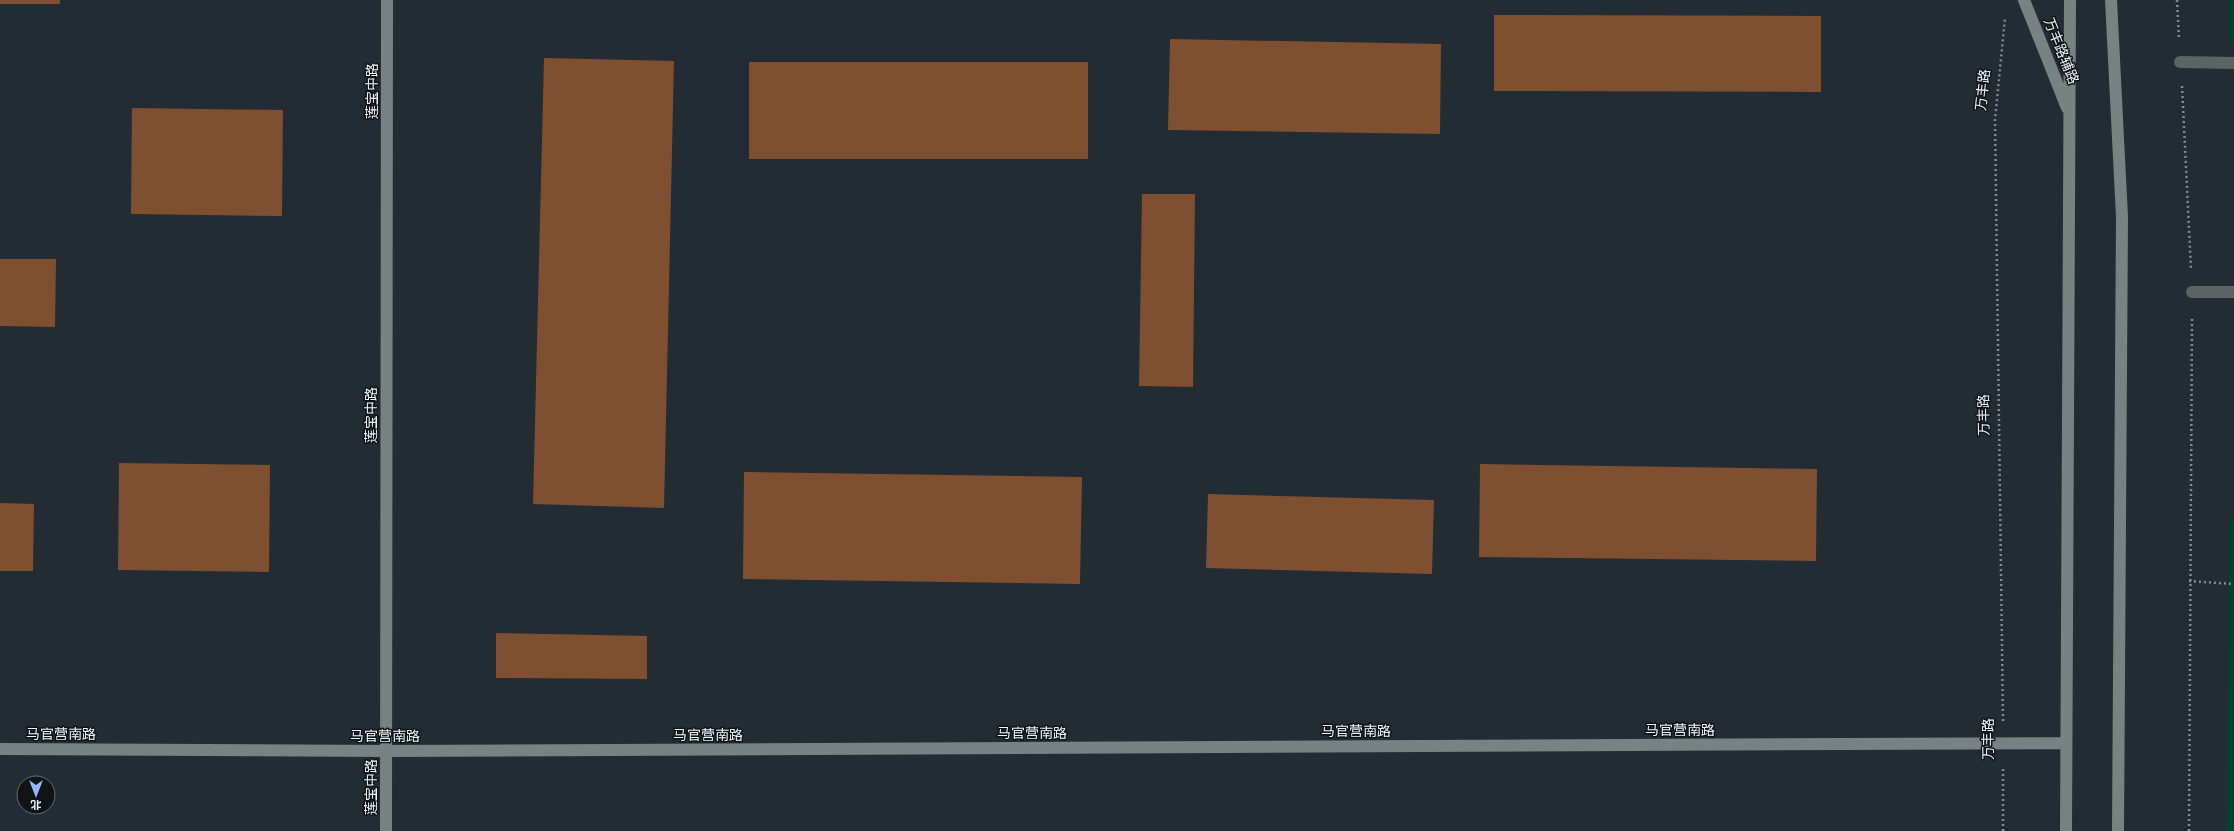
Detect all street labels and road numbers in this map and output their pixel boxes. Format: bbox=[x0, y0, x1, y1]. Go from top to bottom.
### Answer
street label: 万丰路辅路 bbox=[2040, 15, 2082, 87]
street label: 莲宝中路 bbox=[364, 63, 381, 119]
street label: 万丰路 bbox=[1972, 68, 1994, 112]
street label: 莲宝中路 bbox=[363, 387, 380, 443]
street label: 万丰路 bbox=[1975, 394, 1993, 436]
street label: 万丰路 bbox=[1980, 718, 1997, 760]
street label: 马官营南路 bbox=[1645, 722, 1715, 739]
street label: 马官营南路 bbox=[1321, 723, 1391, 740]
street label: 马官营南路 bbox=[997, 725, 1067, 742]
street label: 马官营南路 bbox=[26, 726, 96, 743]
street label: 马官营南路 bbox=[673, 727, 743, 744]
street label: 马官营南路 bbox=[350, 728, 420, 745]
street label: 莲宝中路 bbox=[363, 759, 380, 815]

